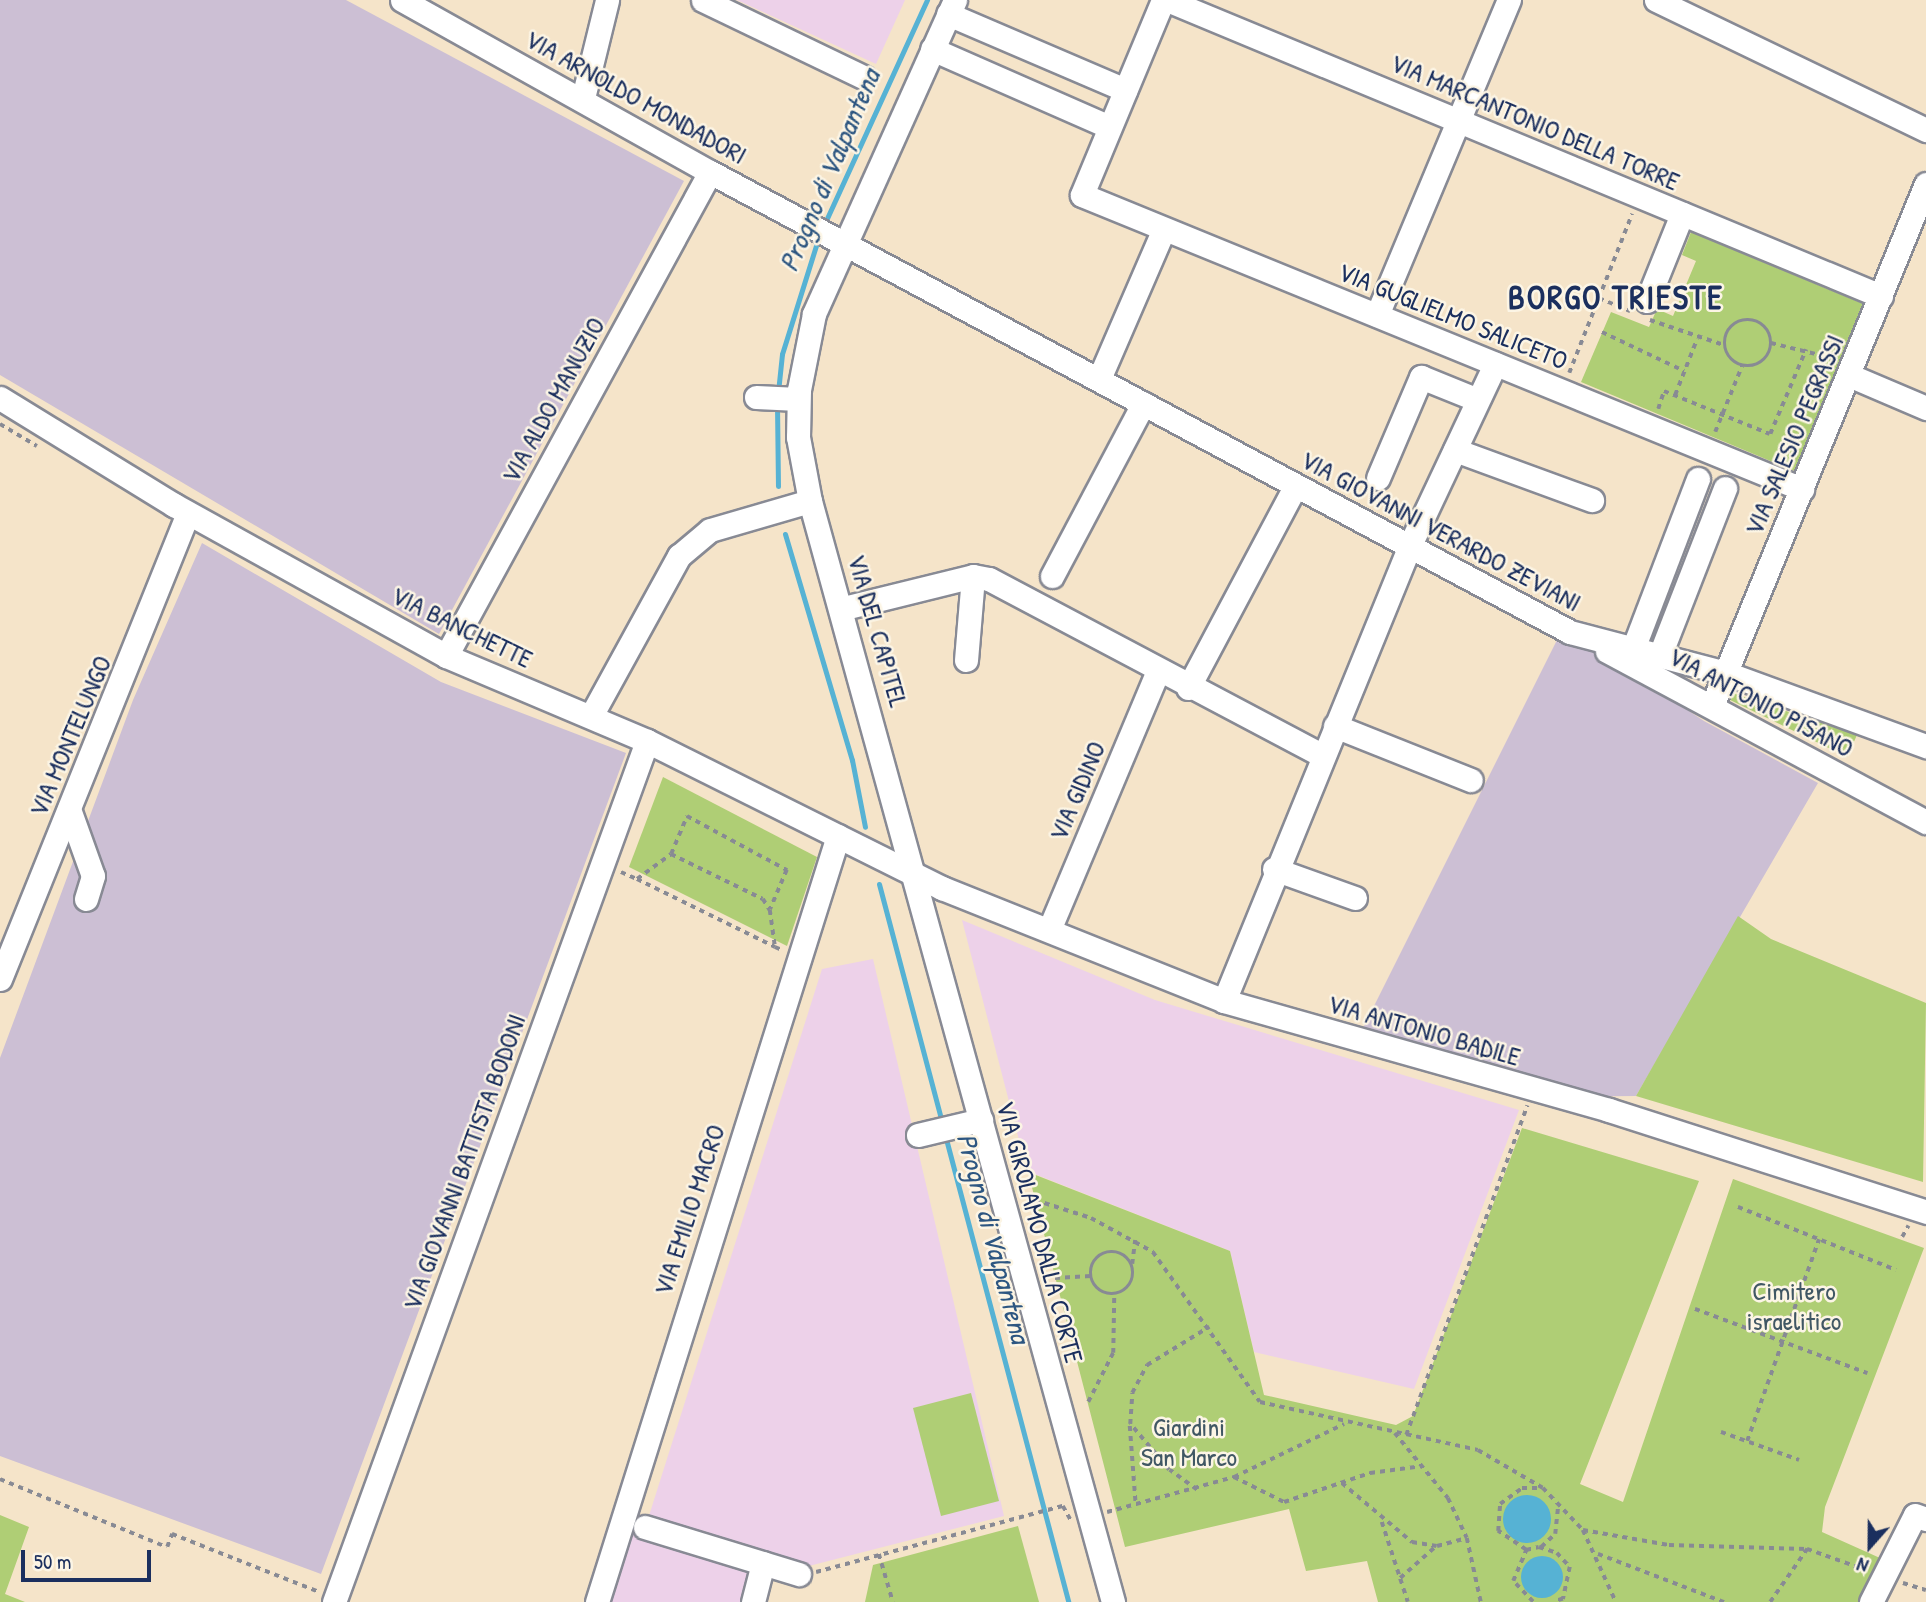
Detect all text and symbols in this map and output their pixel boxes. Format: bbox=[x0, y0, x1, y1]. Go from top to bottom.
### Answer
street label: VIA ARNOLDO MONDADORI bbox=[520, 23, 752, 171]
street label: VIA MARCANTONIO DELLA TORRE bbox=[1386, 47, 1684, 197]
water label: Progno di Valpantena bbox=[771, 64, 887, 276]
street label: VIA GUGLIELMO SALICETO bbox=[1334, 256, 1572, 376]
district label: BORGO TRIESTE bbox=[1510, 278, 1722, 318]
street label: VIA ALDO MANUZIO bbox=[495, 312, 611, 488]
street label: VIA SALESIO PEGRASSI bbox=[1738, 330, 1850, 540]
street label: VIA GIOVANNI VERARDO ZEVIANI bbox=[1296, 444, 1586, 618]
street label: VIA DEL CAPITEL bbox=[841, 551, 915, 711]
street label: VIA BANCHETTE bbox=[386, 579, 538, 675]
street label: VIA ANTONIO PISANO bbox=[1663, 640, 1859, 764]
street label: VIA MONTELUNGO bbox=[22, 651, 118, 821]
street label: VIA GIDINO bbox=[1042, 737, 1112, 845]
street label: VIA ANTONIO BADILE bbox=[1324, 988, 1524, 1072]
street label: VIA GIOVANNI BATTISTA BODONI bbox=[396, 1010, 532, 1314]
street label: VIA GIROLAMO DALLA CORTE bbox=[990, 1098, 1090, 1366]
street label: VIA EMILIO MACRO bbox=[647, 1121, 731, 1299]
water label: Progno di Valpantena bbox=[950, 1129, 1038, 1347]
park label: Cimitero israelitico bbox=[1747, 1275, 1841, 1336]
park label: Giardini San Marco bbox=[1141, 1411, 1237, 1472]
north arrow bbox=[1835, 1511, 1905, 1581]
scale bar bbox=[24, 1536, 154, 1580]
text: 50 m bbox=[34, 1547, 71, 1576]
text: N bbox=[1853, 1552, 1872, 1580]

